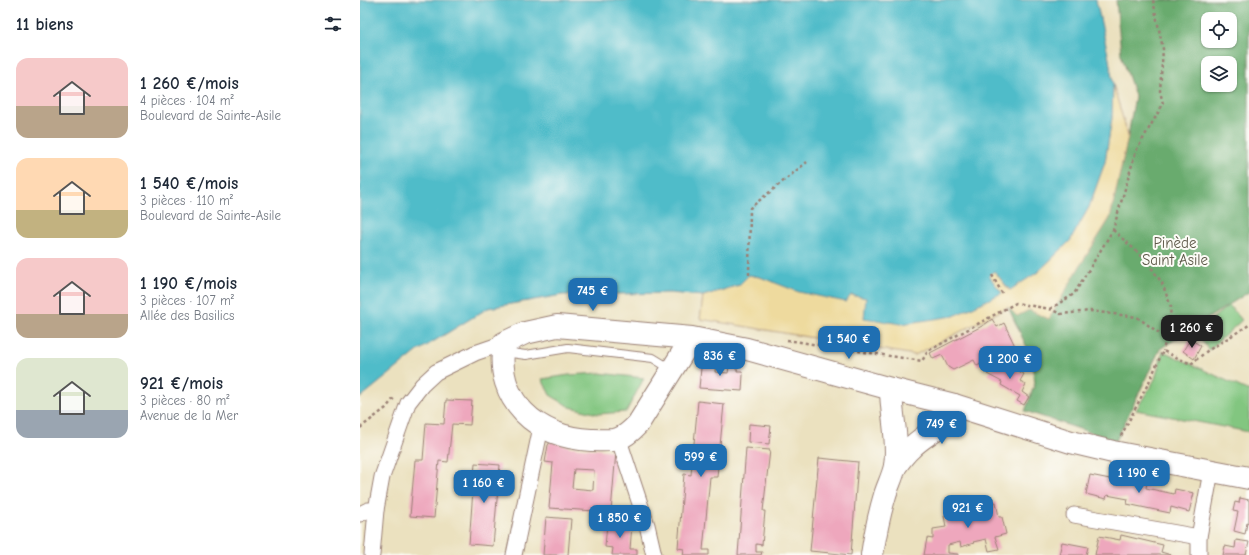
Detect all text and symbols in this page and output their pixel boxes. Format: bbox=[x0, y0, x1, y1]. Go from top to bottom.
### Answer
map controls bbox=[1201, 12, 1237, 92]
button: locate bbox=[1201, 12, 1237, 48]
icon: filters bbox=[322, 13, 344, 35]
text: 11 biens bbox=[16, 15, 73, 34]
button: layers bbox=[1201, 56, 1237, 92]
icon: home bbox=[48, 74, 96, 122]
text: 1 260 €/mois bbox=[140, 74, 239, 93]
text: 4 pièces · 104 m² bbox=[140, 93, 234, 108]
text: Boulevard de Sainte-Asile bbox=[140, 108, 281, 123]
icon: home bbox=[48, 174, 96, 222]
text: 1 540 €/mois bbox=[140, 174, 238, 193]
text: 3 pièces · 110 m² bbox=[140, 193, 233, 208]
text: Boulevard de Sainte-Asile bbox=[140, 208, 281, 223]
park label: Pinède Saint Asile bbox=[1142, 234, 1209, 269]
icon: home bbox=[48, 274, 96, 322]
text: 1 190 €/mois bbox=[140, 274, 237, 293]
pin: 745 € bbox=[565, 278, 621, 312]
text: 745 € bbox=[577, 283, 609, 298]
text: 3 pièces · 107 m² bbox=[140, 293, 234, 308]
text: Allée des Basilics bbox=[140, 308, 234, 323]
pin: 1 260 € bbox=[1155, 315, 1229, 349]
text: 1 260 € bbox=[1170, 320, 1214, 335]
pin: 1 540 € bbox=[812, 326, 886, 360]
text: 1 540 € bbox=[827, 331, 871, 346]
pin: 836 € bbox=[692, 343, 748, 377]
pin: 1 200 € bbox=[973, 346, 1047, 380]
text: 836 € bbox=[703, 348, 737, 363]
text: 1 200 € bbox=[988, 351, 1032, 366]
icon: home bbox=[48, 374, 96, 422]
text: 921 €/mois bbox=[140, 374, 223, 393]
text: 3 pièces · 80 m² bbox=[140, 393, 229, 408]
text: Avenue de la Mer bbox=[140, 408, 238, 423]
pin: 749 € bbox=[914, 411, 970, 445]
text: 749 € bbox=[926, 416, 958, 431]
pin: 599 € bbox=[673, 444, 729, 478]
text: 599 € bbox=[684, 449, 718, 464]
pin: 1 190 € bbox=[1102, 460, 1176, 494]
text: 1 190 € bbox=[1118, 465, 1160, 480]
pin: 1 160 € bbox=[447, 470, 521, 504]
text: 1 160 € bbox=[463, 475, 505, 490]
pin: 921 € bbox=[940, 495, 996, 529]
text: 921 € bbox=[952, 500, 984, 515]
pin: 1 850 € bbox=[583, 505, 657, 539]
text: 1 850 € bbox=[598, 510, 642, 525]

